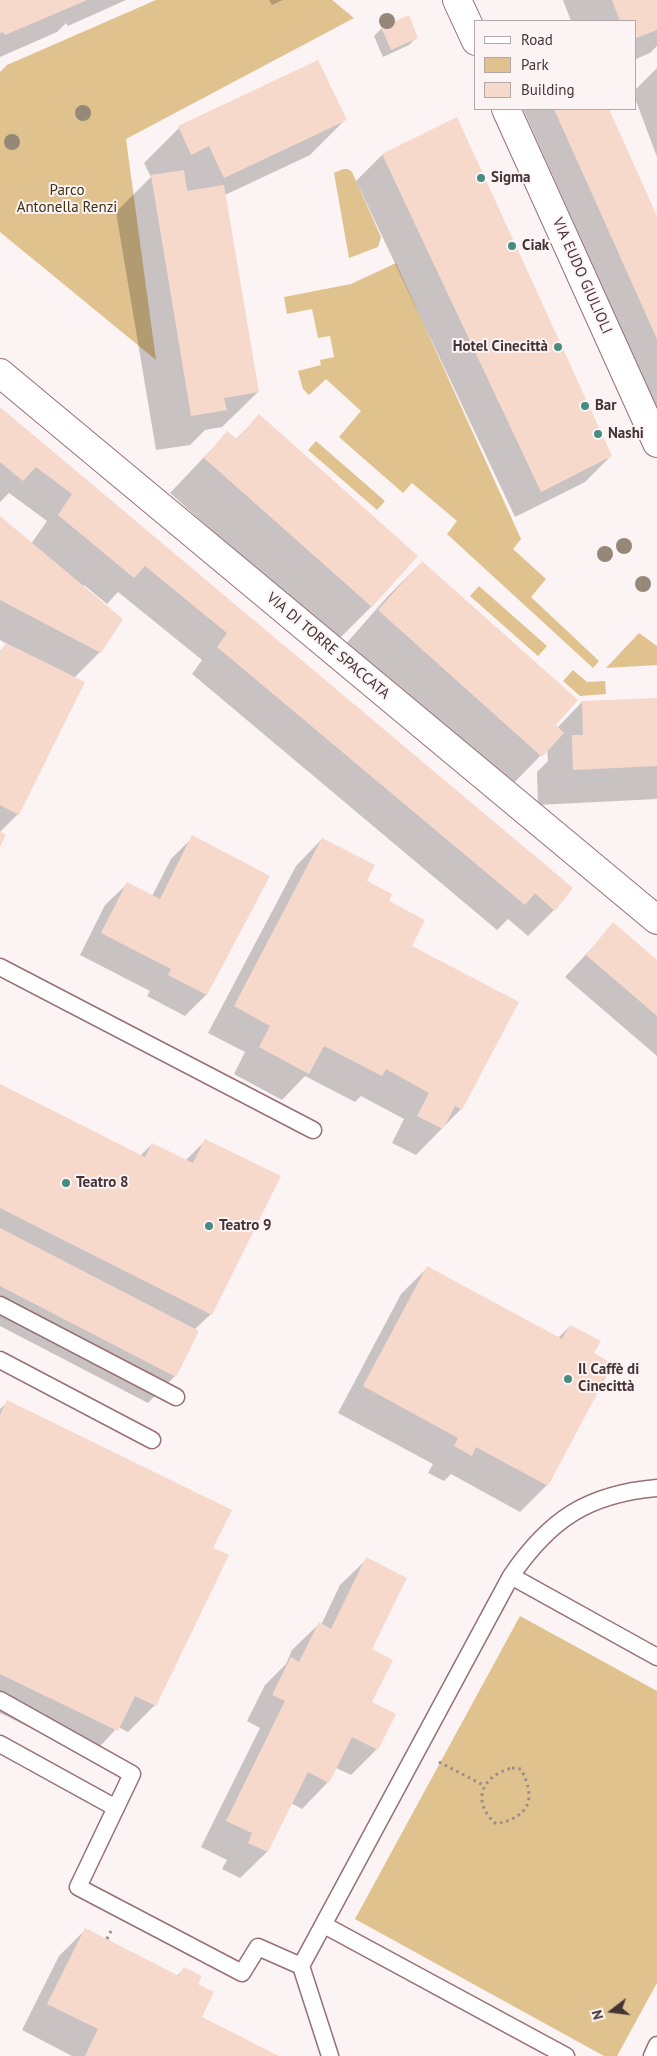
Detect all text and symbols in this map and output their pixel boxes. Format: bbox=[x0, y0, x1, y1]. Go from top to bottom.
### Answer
legend bbox=[474, 20, 637, 110]
text: Road bbox=[521, 30, 553, 49]
text: Park bbox=[521, 55, 549, 74]
text: Building bbox=[521, 80, 575, 99]
place label: Sigma bbox=[491, 169, 531, 187]
marker: Sigma bbox=[475, 172, 487, 184]
park label: Parco Antonella Renzi bbox=[17, 182, 117, 217]
street label: VIA EUDO GIULIOLI bbox=[548, 215, 616, 337]
place label: Ciak bbox=[522, 237, 549, 255]
marker: Ciak bbox=[506, 240, 518, 252]
place label: Hotel Cinecittà bbox=[453, 338, 548, 356]
marker: Hotel Cinecittà bbox=[552, 341, 564, 353]
place label: Bar bbox=[595, 397, 617, 415]
marker: Bar bbox=[579, 400, 591, 412]
place label: Nashi bbox=[608, 425, 644, 443]
marker: Nashi bbox=[592, 428, 604, 440]
street label: VIA DI TORRE SPACCATA bbox=[263, 589, 393, 703]
place label: Teatro 8 bbox=[76, 1174, 129, 1192]
marker: Teatro 8 bbox=[60, 1177, 72, 1189]
place label: Teatro 9 bbox=[219, 1217, 272, 1235]
marker: Teatro 9 bbox=[203, 1220, 215, 1232]
place label: Il Caffè di Cinecittà bbox=[578, 1361, 639, 1396]
marker: Il Caffè di Cinecittà bbox=[562, 1373, 574, 1385]
north arrow bbox=[587, 1986, 637, 2036]
text: N bbox=[588, 2008, 607, 2022]

